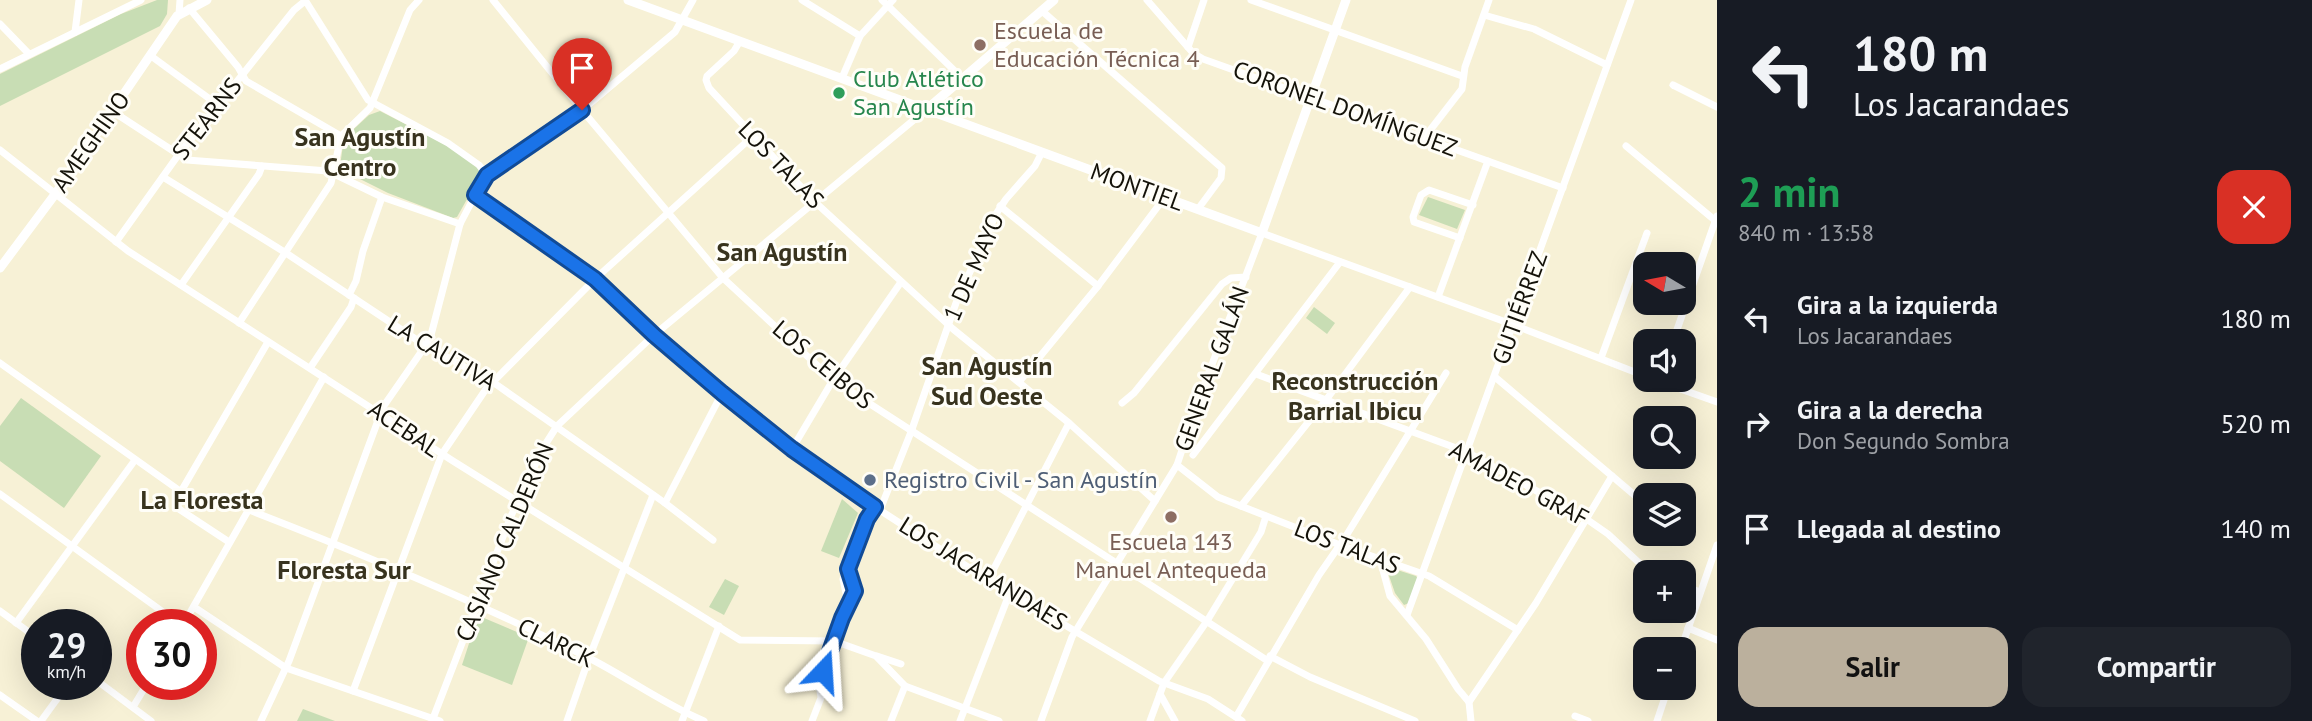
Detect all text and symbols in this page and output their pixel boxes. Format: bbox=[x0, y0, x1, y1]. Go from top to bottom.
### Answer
place label: Escuela de Educación Técnica 4 bbox=[994, 15, 1200, 74]
text: 180 m bbox=[1853, 21, 1988, 85]
icon: left bbox=[1738, 28, 1829, 119]
marker: Escuela de Educación Técnica 4 bbox=[972, 37, 988, 53]
pin bbox=[552, 38, 612, 110]
icon: arrive bbox=[563, 49, 601, 87]
street label: CORONEL DOMÍNGUEZ bbox=[1229, 54, 1462, 164]
place label: Club Atlético San Agustín bbox=[853, 63, 984, 122]
street label: STEARNS bbox=[165, 71, 248, 166]
text: Los Jacarandaes bbox=[1853, 83, 2069, 125]
street label: AMEGHINO bbox=[45, 85, 137, 198]
marker: Club Atlético San Agustín bbox=[831, 85, 847, 101]
street label: LOS TALAS bbox=[732, 114, 831, 215]
district label: San Agustín Centro bbox=[295, 120, 425, 183]
street label: MONTIEL bbox=[1086, 155, 1188, 218]
text: 2 min bbox=[1738, 164, 1840, 219]
button: close bbox=[2217, 170, 2291, 244]
street label: 1 DE MAYO bbox=[936, 208, 1011, 325]
text: 840 m · 13:58 bbox=[1738, 218, 1874, 247]
district label: San Agustín bbox=[717, 235, 847, 268]
street label: GUTIÉRREZ bbox=[1485, 247, 1554, 369]
north arrow bbox=[1633, 252, 1696, 315]
map controls bbox=[1633, 252, 1696, 700]
street label: GENERAL GALÁN bbox=[1167, 282, 1256, 456]
text: Gira a la izquierda bbox=[1797, 288, 1998, 321]
icon: left bbox=[1738, 300, 1776, 338]
text: 180 m bbox=[2220, 302, 2291, 335]
street label: LA CAUTIVA bbox=[382, 308, 502, 397]
street label: LOS CEIBOS bbox=[766, 313, 880, 416]
text: Los Jacarandaes bbox=[1797, 321, 1953, 350]
button: sound bbox=[1633, 329, 1696, 392]
district label: San Agustín Sud Oeste bbox=[922, 349, 1052, 412]
district label: Reconstrucción Barrial Ibicu bbox=[1272, 364, 1438, 427]
street label: ACEBAL bbox=[362, 393, 446, 464]
text: Gira a la derecha bbox=[1797, 393, 1983, 426]
icon: right bbox=[1738, 405, 1776, 443]
button: search bbox=[1633, 406, 1696, 469]
text: 520 m bbox=[2220, 407, 2291, 440]
text: Don Segundo Sombra bbox=[1797, 426, 2010, 455]
street label: AMADEO GRAF bbox=[1444, 434, 1594, 533]
street label: CASIANO CALDERÓN bbox=[449, 437, 561, 646]
place label: Registro Civil - San Agustín bbox=[884, 464, 1158, 495]
marker: Registro Civil - San Agustín bbox=[862, 472, 878, 488]
district label: La Floresta bbox=[141, 483, 263, 516]
button: layers bbox=[1633, 483, 1696, 546]
street label: LOS JACARANDAES bbox=[893, 509, 1073, 638]
marker: Escuela 143 Manuel Antequeda bbox=[1163, 509, 1179, 525]
icon: arrive bbox=[1738, 510, 1776, 548]
street label: LOS TALAS bbox=[1290, 512, 1404, 581]
text: Llegada al destino bbox=[1797, 512, 2001, 545]
text: 140 m bbox=[2220, 512, 2291, 545]
place label: Escuela 143 Manuel Antequeda bbox=[1075, 526, 1267, 585]
district label: Floresta Sur bbox=[277, 553, 412, 586]
button: + bbox=[1633, 560, 1696, 623]
speed limit sign: 30 bbox=[126, 609, 217, 700]
street label: CLARCK bbox=[513, 611, 600, 674]
text: 29 bbox=[47, 622, 86, 668]
button: Salir bbox=[1738, 627, 2008, 707]
button: Compartir bbox=[2022, 627, 2291, 707]
position arrow bbox=[786, 634, 860, 708]
button: − bbox=[1633, 637, 1696, 700]
text: km/h bbox=[47, 660, 86, 683]

